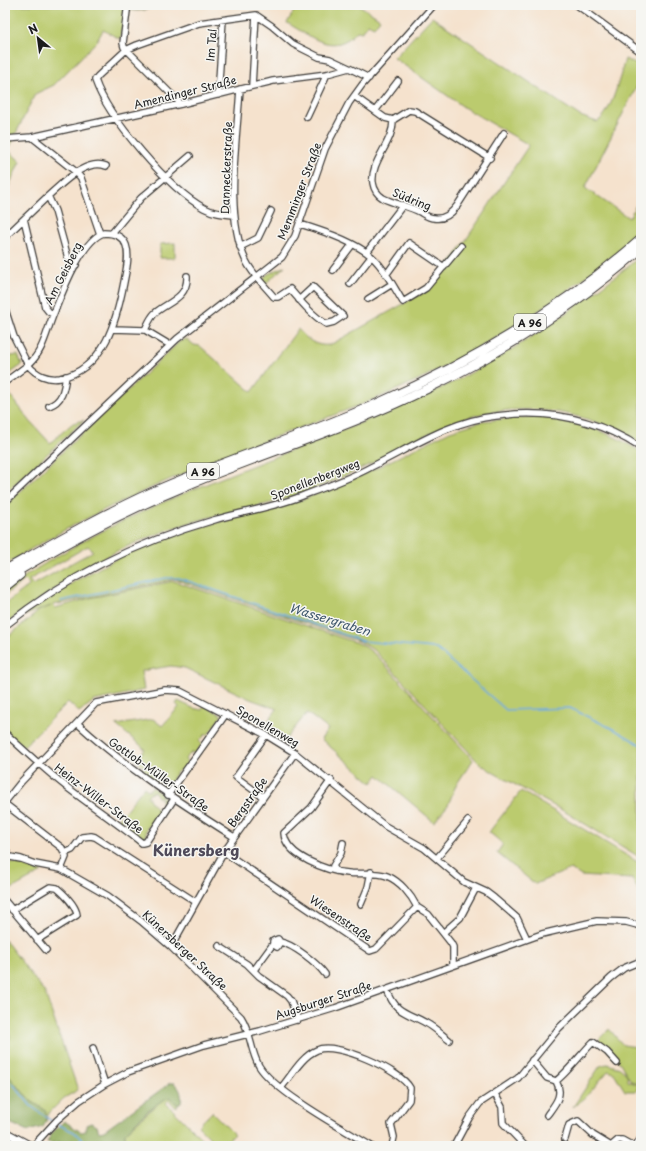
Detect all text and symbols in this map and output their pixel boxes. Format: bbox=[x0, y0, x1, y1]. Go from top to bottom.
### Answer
north arrow bbox=[18, 18, 58, 58]
text: N bbox=[25, 19, 41, 38]
street label: Im Tal bbox=[201, 28, 221, 62]
street label: Amendinger Straße bbox=[132, 71, 238, 113]
street label: Danneckerstraße bbox=[216, 121, 236, 215]
street label: Memminger Straße bbox=[273, 140, 325, 242]
street label: Südring bbox=[390, 184, 434, 214]
street label: Am Geisberg bbox=[40, 239, 86, 307]
road number: A 96 bbox=[514, 314, 546, 330]
street label: Sponellenbergweg bbox=[268, 454, 362, 504]
road number: A 96 bbox=[187, 463, 219, 479]
water label: Wassergraben bbox=[287, 598, 373, 640]
street label: Sponellenweg bbox=[233, 701, 303, 751]
street label: Gottlob-Müller-Straße bbox=[105, 733, 213, 815]
street label: Heinz-Willer-Straße bbox=[51, 759, 147, 837]
street label: Bergstraße bbox=[223, 773, 271, 831]
district label: Künersberg bbox=[153, 838, 239, 861]
street label: Wiesenstraße bbox=[306, 891, 376, 945]
street label: Künersberger Straße bbox=[139, 906, 231, 994]
street label: Augsburger Straße bbox=[273, 976, 374, 1024]

